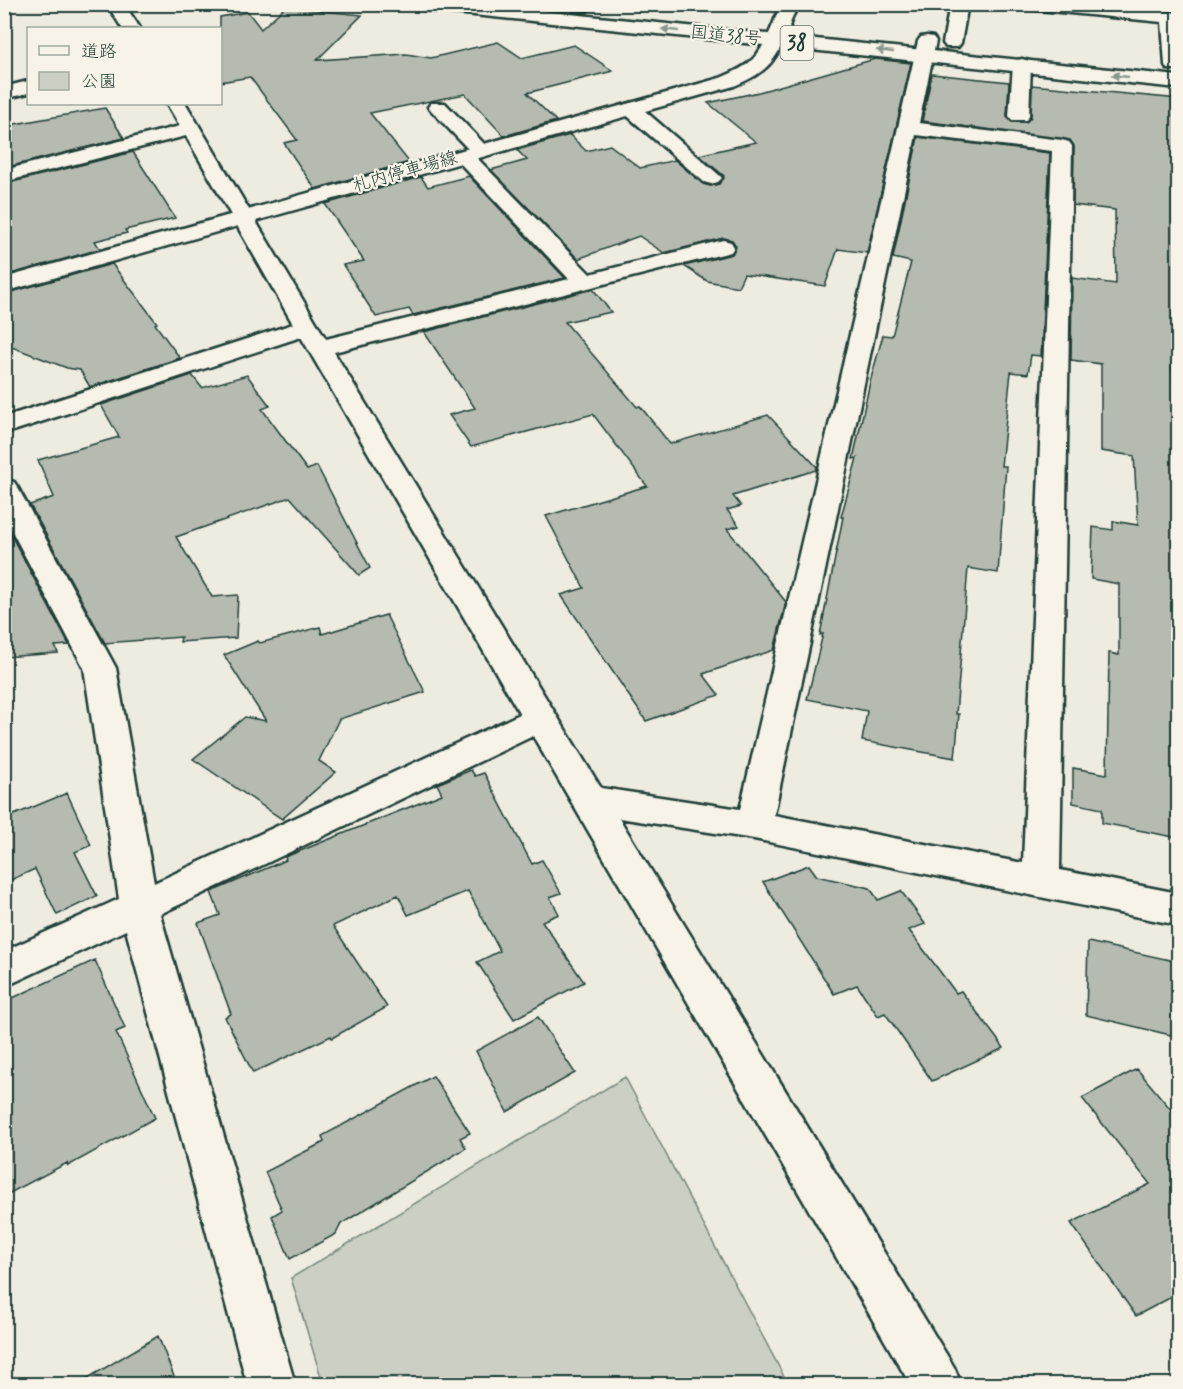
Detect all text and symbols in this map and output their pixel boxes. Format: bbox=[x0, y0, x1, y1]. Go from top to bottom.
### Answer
street label: 国道38号 bbox=[689, 20, 763, 52]
one-way arrow bbox=[660, 25, 679, 35]
road number: 38 bbox=[780, 26, 814, 60]
legend bbox=[27, 27, 222, 105]
text: 道路 bbox=[81, 40, 117, 64]
one-way arrow bbox=[875, 46, 894, 56]
text: 公園 bbox=[81, 70, 117, 94]
one-way arrow bbox=[1111, 71, 1130, 80]
street label: 札内停車場線 bbox=[350, 146, 460, 198]

